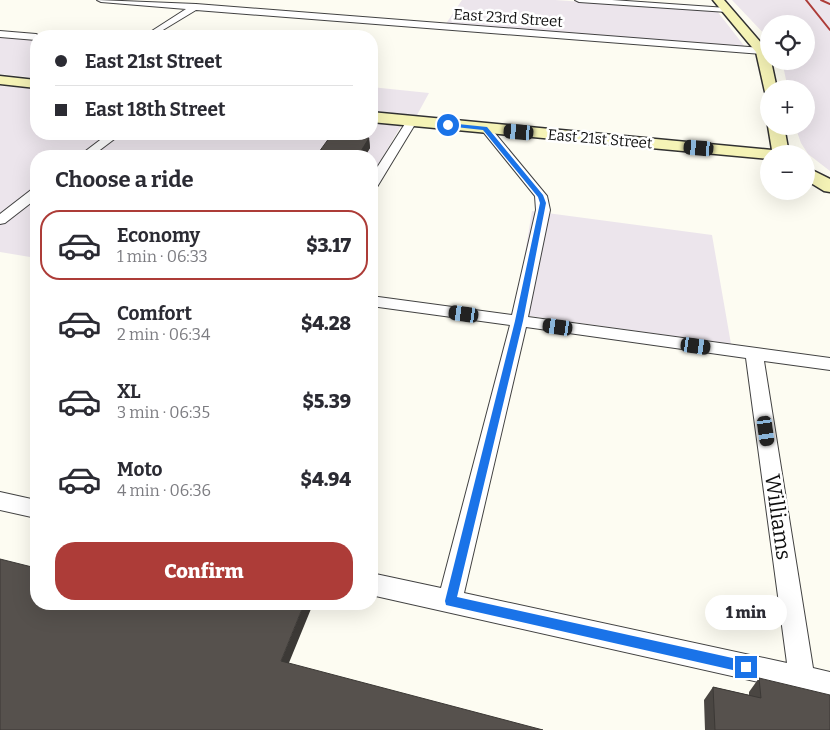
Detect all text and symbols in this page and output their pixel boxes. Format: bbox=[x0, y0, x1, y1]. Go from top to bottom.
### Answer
street label: East 23rd Street bbox=[453, 5, 564, 31]
map controls bbox=[760, 15, 815, 200]
button: locate bbox=[760, 15, 815, 70]
text: East 21st Street bbox=[85, 50, 222, 73]
button: + bbox=[760, 80, 815, 135]
text: East 18th Street bbox=[85, 98, 225, 121]
route start bbox=[437, 114, 459, 136]
car bbox=[503, 123, 534, 141]
street label: East 21st Street bbox=[547, 125, 654, 153]
car bbox=[683, 139, 714, 157]
button: − bbox=[760, 145, 815, 200]
text: Choose a ride bbox=[55, 166, 194, 193]
icon: car bbox=[57, 223, 102, 268]
text: Economy bbox=[117, 224, 200, 247]
text: $3.17 bbox=[306, 234, 351, 257]
text: 1 min · 06:33 bbox=[117, 247, 208, 266]
icon: car bbox=[57, 301, 102, 346]
text: Comfort bbox=[117, 302, 192, 325]
car bbox=[448, 304, 479, 324]
text: $4.28 bbox=[301, 312, 351, 335]
car bbox=[542, 317, 573, 337]
text: 2 min · 06:34 bbox=[117, 325, 210, 344]
car bbox=[680, 336, 711, 356]
icon: car bbox=[57, 379, 102, 424]
text: XL bbox=[117, 380, 141, 403]
text: $5.39 bbox=[302, 390, 351, 413]
text: 3 min · 06:35 bbox=[117, 403, 210, 422]
car bbox=[756, 415, 775, 447]
icon: car bbox=[57, 457, 102, 502]
text: Moto bbox=[117, 458, 163, 481]
text: $4.94 bbox=[301, 468, 351, 491]
street label: Williams bbox=[759, 472, 797, 562]
text: 4 min · 06:36 bbox=[117, 481, 211, 500]
button: Confirm bbox=[55, 542, 353, 600]
callout: 1 min bbox=[705, 594, 787, 630]
text: 1 min bbox=[726, 603, 766, 622]
route end bbox=[735, 656, 757, 678]

